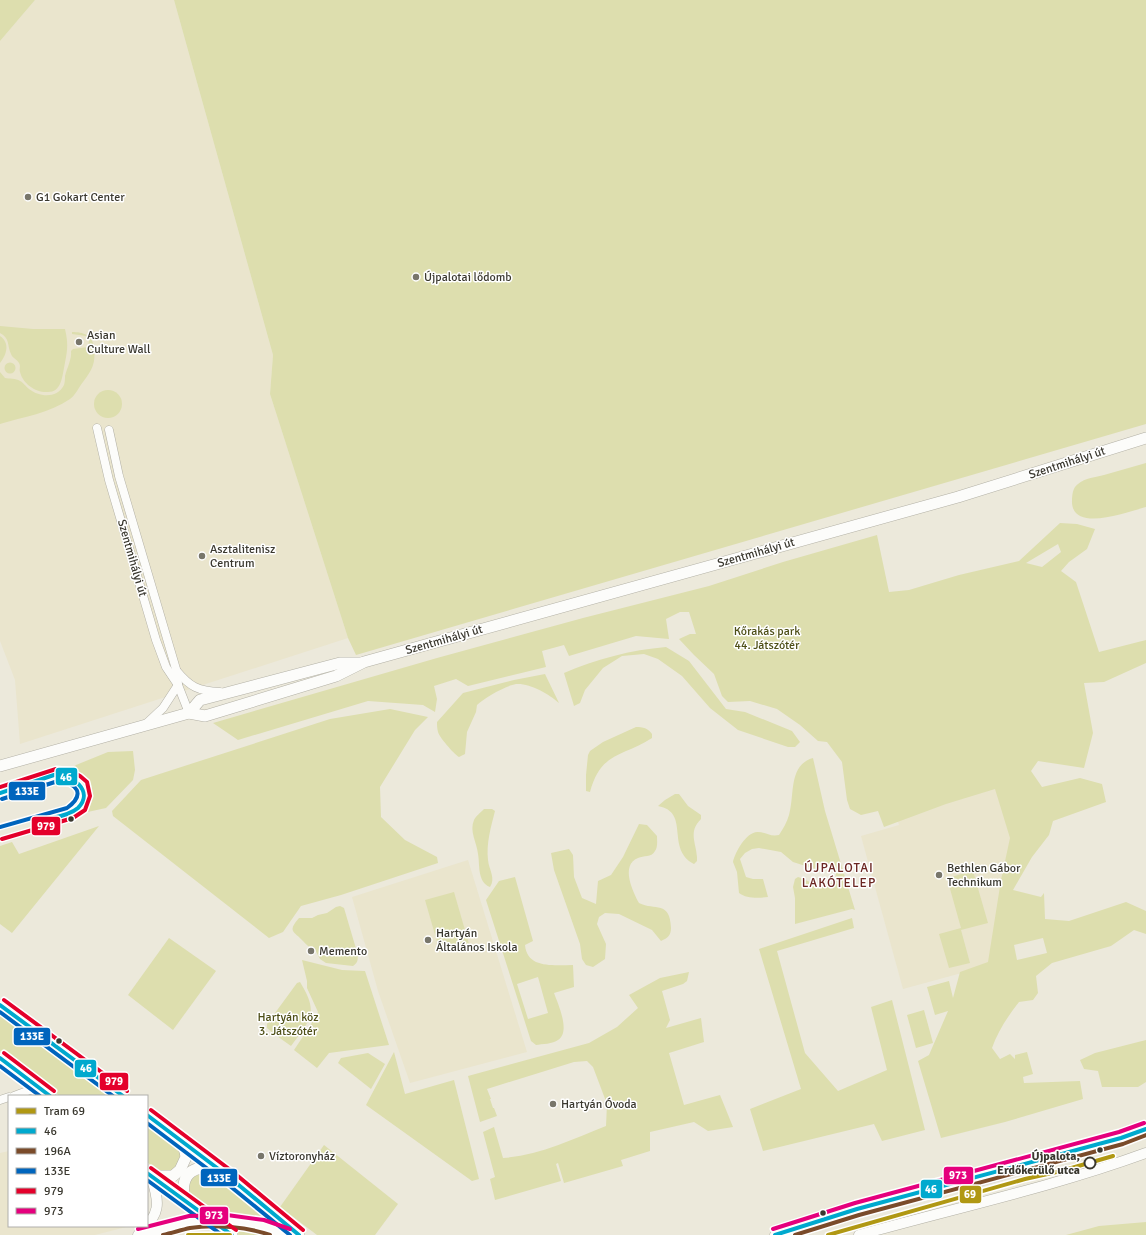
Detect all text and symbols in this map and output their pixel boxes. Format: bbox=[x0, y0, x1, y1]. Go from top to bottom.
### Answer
place label: G1 Gokart Center bbox=[36, 190, 125, 205]
marker: G1 Gokart Center bbox=[23, 192, 33, 202]
place label: Újpalotai lődomb bbox=[424, 270, 512, 285]
marker: Újpalotai lődomb bbox=[411, 272, 421, 282]
place label: Asian Culture Wall bbox=[87, 328, 151, 357]
marker: Asian Culture Wall bbox=[74, 337, 84, 347]
street label: Szentmihályi út bbox=[1027, 444, 1107, 482]
street label: Szentmihályi út bbox=[114, 518, 150, 598]
street label: Szentmihályi út bbox=[716, 535, 796, 571]
place label: Asztalitenisz Centrum bbox=[210, 542, 275, 571]
marker: Asztalitenisz Centrum bbox=[197, 551, 207, 561]
street label: Szentmihályi út bbox=[404, 622, 484, 658]
park label: Kőrakás park 44. Játszótér bbox=[734, 624, 800, 653]
line badge: 46 bbox=[55, 767, 78, 786]
text: 46 bbox=[60, 771, 72, 784]
line badge: 133E bbox=[8, 781, 46, 801]
text: 133E bbox=[15, 785, 39, 798]
unlabelled marker bbox=[66, 814, 76, 824]
line badge: 979 bbox=[31, 816, 61, 836]
text: 979 bbox=[37, 820, 55, 833]
district label: ÚJPALOTAI LAKÓTELEP bbox=[802, 860, 876, 891]
place label: Bethlen Gábor Technikum bbox=[947, 861, 1021, 890]
marker: Bethlen Gábor Technikum bbox=[934, 870, 944, 880]
place label: Hartyán Általános Iskola bbox=[436, 926, 518, 955]
marker: Hartyán Általános Iskola bbox=[423, 935, 433, 945]
place label: Memento bbox=[319, 944, 367, 959]
marker: Memento bbox=[306, 946, 316, 956]
park label: Hartyán köz 3. Játszótér bbox=[257, 1010, 319, 1039]
line badge: 133E bbox=[13, 1027, 51, 1046]
text: 133E bbox=[20, 1030, 44, 1043]
unlabelled marker bbox=[54, 1036, 64, 1046]
line badge: 46 bbox=[74, 1059, 97, 1078]
text: 46 bbox=[80, 1062, 92, 1075]
line badge: 979 bbox=[99, 1072, 129, 1091]
text: 979 bbox=[105, 1075, 123, 1088]
legend bbox=[8, 1095, 148, 1227]
place label: Hartyán Óvoda bbox=[561, 1097, 637, 1112]
marker: Hartyán Óvoda bbox=[548, 1099, 558, 1109]
text: Tram 69 bbox=[44, 1104, 85, 1119]
text: 46 bbox=[44, 1124, 57, 1139]
text: 196A bbox=[44, 1144, 71, 1159]
unlabelled marker bbox=[1095, 1145, 1105, 1155]
place label: Víztoronyház bbox=[269, 1149, 335, 1164]
place label: Újpalota, Erdőkerülő utca bbox=[997, 1149, 1080, 1178]
marker: Víztoronyház bbox=[256, 1151, 266, 1161]
marker: Újpalota, Erdőkerülő utca bbox=[1083, 1156, 1097, 1170]
text: 133E bbox=[44, 1164, 70, 1179]
line badge: 973 bbox=[943, 1166, 974, 1185]
line badge: 133E bbox=[200, 1168, 238, 1187]
text: 973 bbox=[949, 1169, 967, 1182]
text: 133E bbox=[207, 1172, 231, 1185]
line badge: 46 bbox=[920, 1179, 943, 1199]
text: 46 bbox=[925, 1183, 937, 1196]
text: 979 bbox=[44, 1184, 63, 1199]
line badge: 69 bbox=[959, 1185, 982, 1204]
text: 69 bbox=[964, 1188, 976, 1201]
text: 973 bbox=[44, 1204, 63, 1219]
line badge: 973 bbox=[199, 1206, 229, 1225]
unlabelled marker bbox=[818, 1208, 828, 1218]
text: 973 bbox=[205, 1209, 223, 1222]

